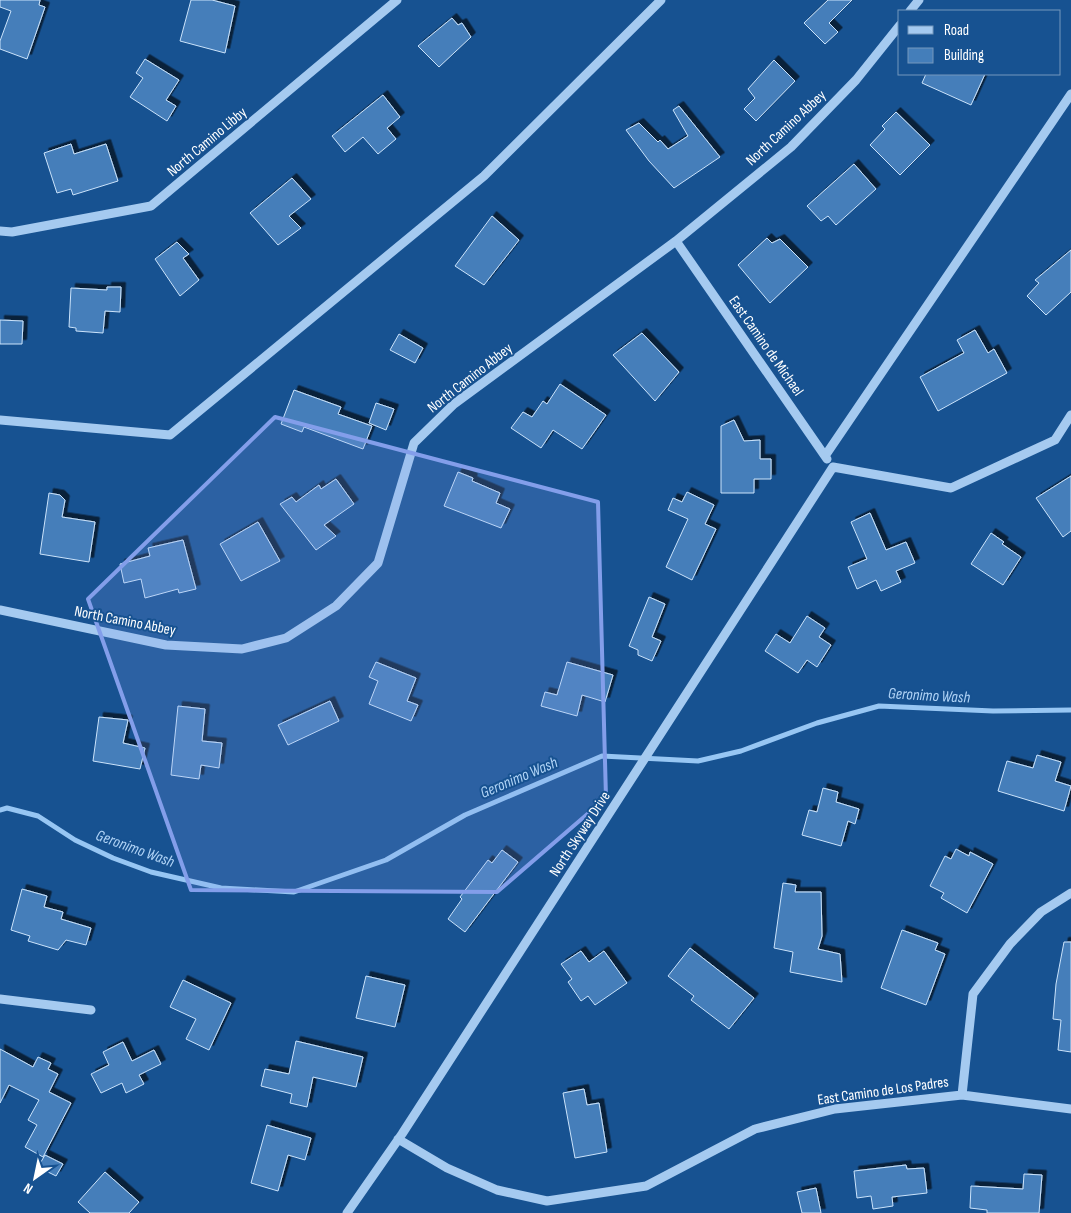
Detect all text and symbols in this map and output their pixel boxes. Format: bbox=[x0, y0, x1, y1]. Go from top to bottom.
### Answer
legend bbox=[898, 10, 1061, 75]
text: Road bbox=[944, 21, 969, 40]
text: Building bbox=[944, 46, 984, 65]
street label: North Camino Abbey bbox=[742, 86, 830, 170]
street label: North Camino Libby bbox=[163, 103, 251, 181]
street label: East Camino de Michael bbox=[724, 292, 808, 400]
street label: North Camino Abbey bbox=[424, 339, 516, 417]
street label: North Camino Abbey bbox=[73, 602, 177, 640]
water label: Geronimo Wash bbox=[887, 684, 971, 708]
water label: Geronimo Wash bbox=[477, 753, 561, 803]
street label: North Skyway Drive bbox=[545, 788, 615, 880]
water label: Geronimo Wash bbox=[93, 826, 177, 872]
street label: East Camino de Los Padres bbox=[816, 1072, 950, 1110]
north arrow bbox=[10, 1153, 60, 1203]
text: N bbox=[20, 1179, 36, 1198]

